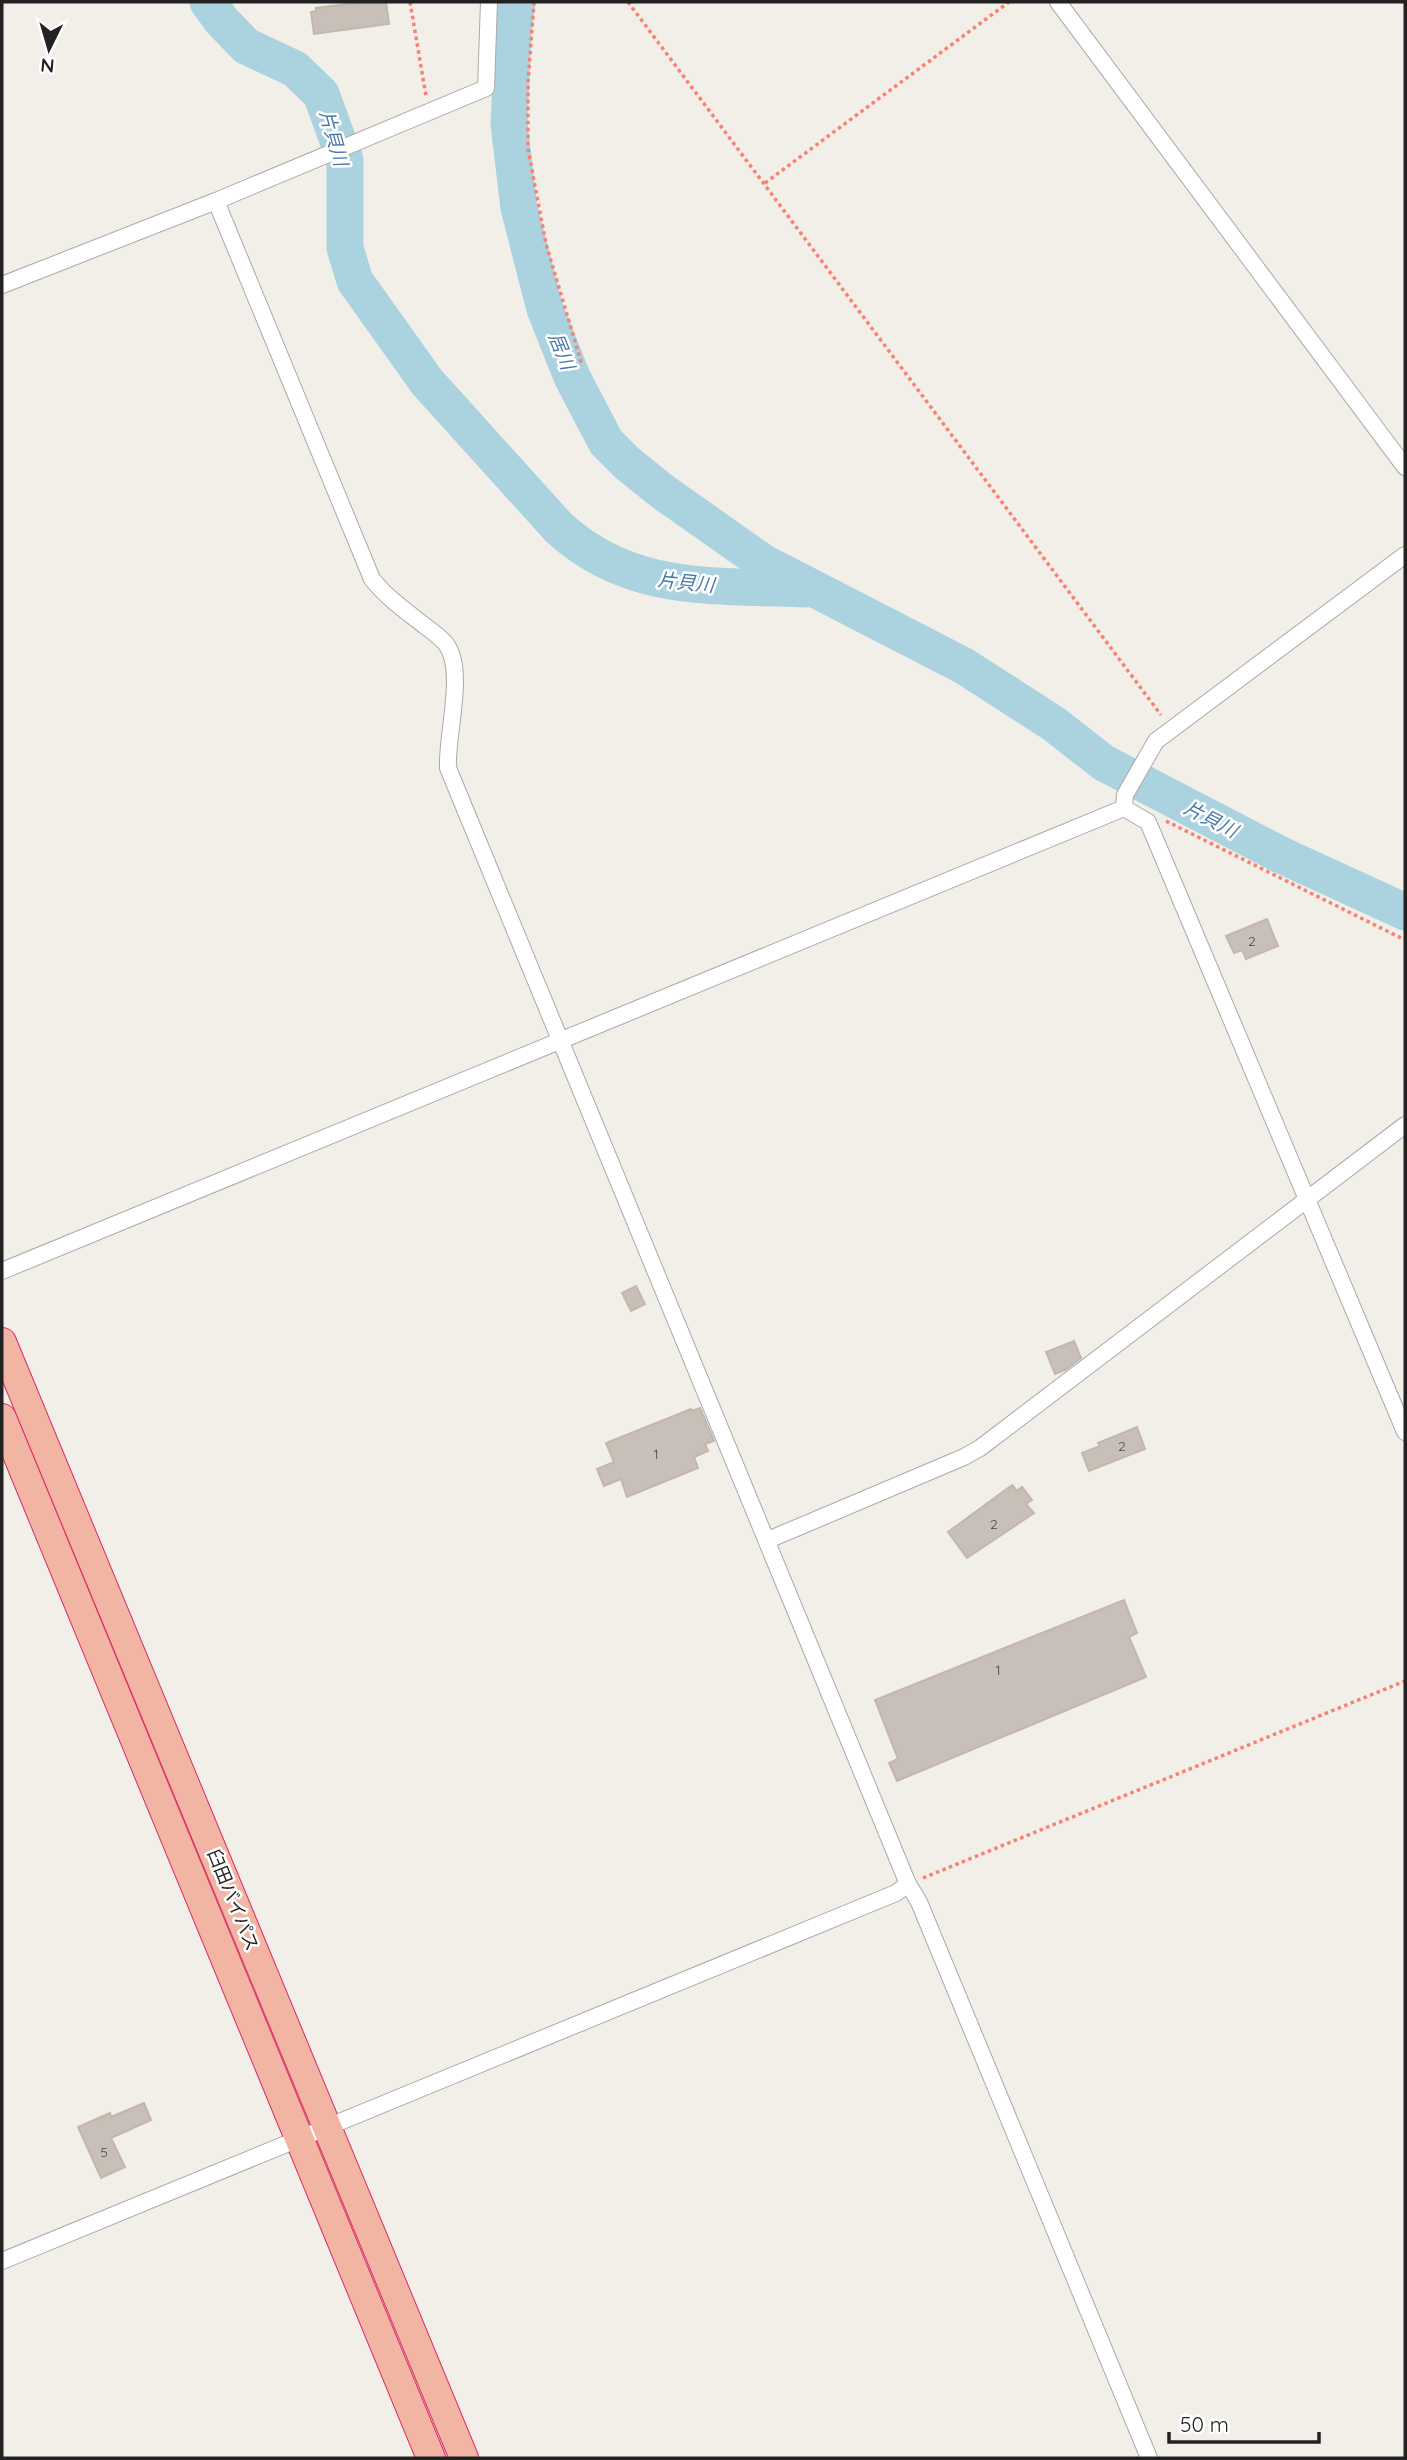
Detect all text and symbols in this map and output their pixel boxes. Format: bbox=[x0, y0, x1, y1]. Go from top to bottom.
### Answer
north arrow bbox=[14, 14, 84, 84]
text: N bbox=[40, 53, 56, 78]
water label: 片貝川 bbox=[315, 107, 354, 171]
water label: 居川 bbox=[544, 329, 581, 375]
water label: 片貝川 bbox=[656, 567, 718, 597]
water label: 片貝川 bbox=[1180, 795, 1244, 844]
house number: 2 bbox=[1248, 932, 1256, 950]
house number: 2 bbox=[1118, 1437, 1126, 1455]
house number: 1 bbox=[653, 1445, 659, 1463]
house number: 2 bbox=[990, 1515, 998, 1533]
house number: 1 bbox=[995, 1661, 1001, 1679]
street label: 臼田バイパス bbox=[203, 1846, 264, 1954]
house number: 5 bbox=[100, 2143, 108, 2161]
scale bar bbox=[1169, 2400, 1320, 2444]
text: 50 m bbox=[1180, 2411, 1229, 2437]

